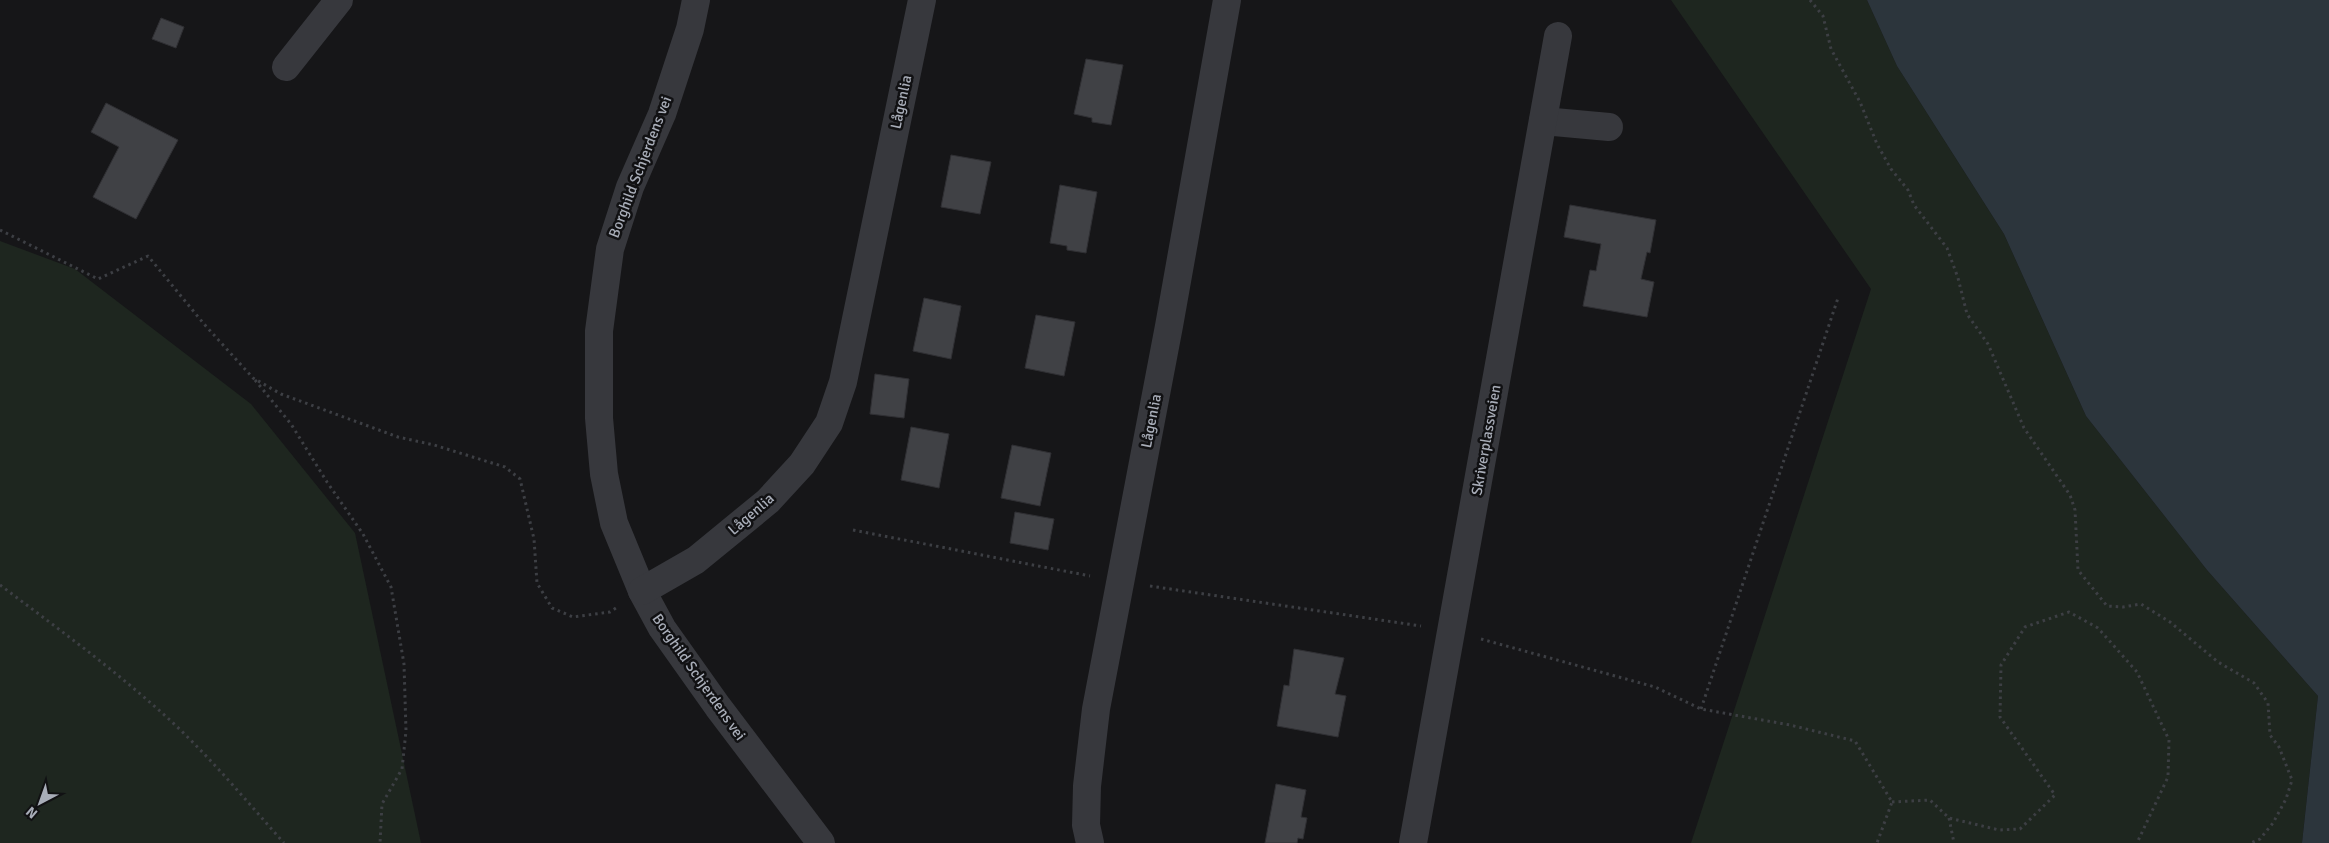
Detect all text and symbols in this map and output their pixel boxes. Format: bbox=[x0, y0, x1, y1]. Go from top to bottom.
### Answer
street label: Lågenlia bbox=[886, 73, 916, 131]
street label: Borghild Schjerdens vei bbox=[605, 94, 675, 240]
street label: Skriverplassveien bbox=[1467, 383, 1505, 497]
street label: Lågenlia bbox=[1137, 392, 1165, 450]
street label: Lågenlia bbox=[724, 489, 778, 539]
street label: Borghild Schjerdens vei bbox=[649, 610, 749, 744]
north arrow bbox=[15, 778, 65, 828]
text: N bbox=[23, 803, 41, 822]

